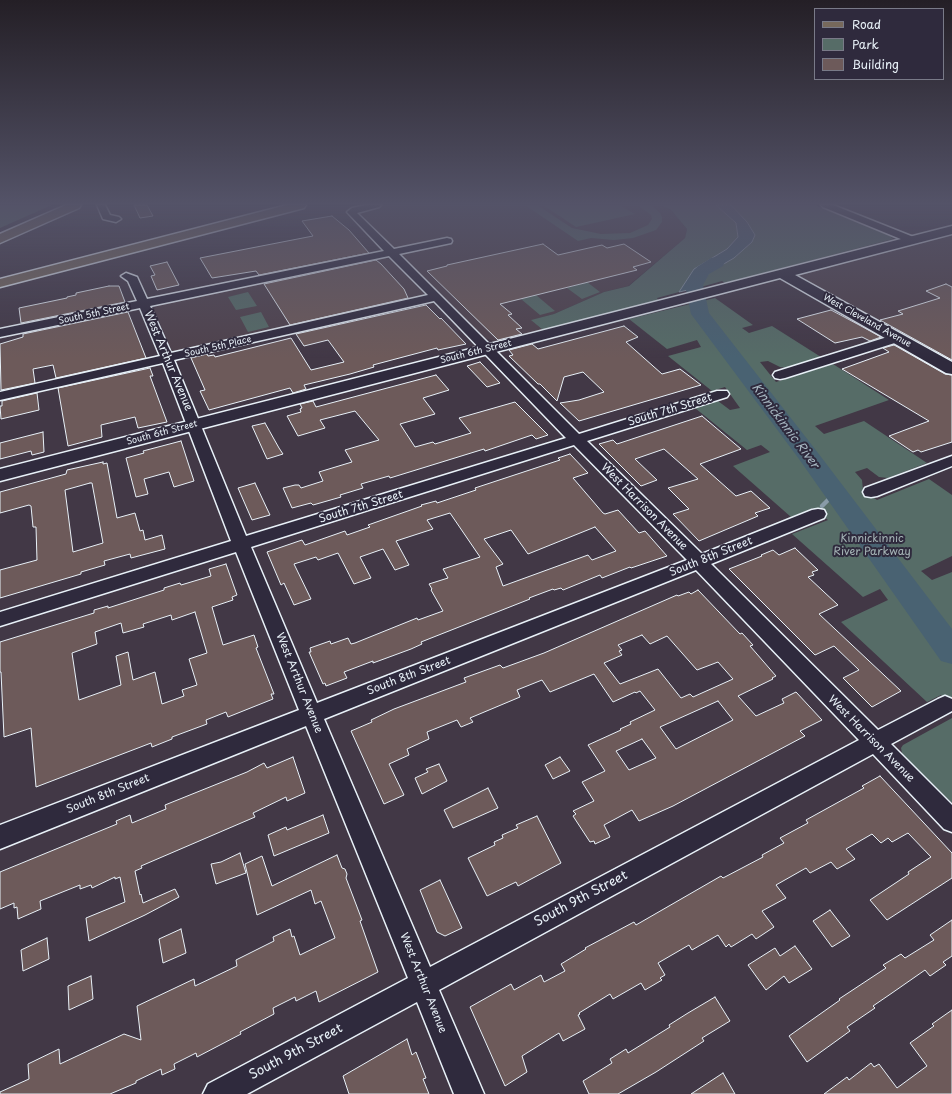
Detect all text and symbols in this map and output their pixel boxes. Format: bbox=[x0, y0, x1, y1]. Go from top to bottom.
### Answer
legend bbox=[814, 8, 944, 80]
text: Road bbox=[852, 15, 881, 33]
text: Park bbox=[852, 35, 879, 53]
text: Building bbox=[852, 55, 899, 73]
street label: West Cleveland Avenue bbox=[821, 292, 913, 350]
street label: South 5th Street bbox=[58, 301, 130, 327]
street label: West Arthur Avenue bbox=[141, 309, 195, 413]
street label: South 5th Place bbox=[184, 334, 252, 360]
street label: South 6th Street bbox=[439, 338, 513, 366]
water label: Kinnickinnic River bbox=[748, 381, 822, 471]
street label: South 7th Street bbox=[626, 391, 714, 429]
street label: South 6th Street bbox=[125, 418, 199, 448]
street label: West Harrison Avenue bbox=[598, 461, 690, 553]
street label: South 7th Street bbox=[317, 488, 405, 526]
park label: Kinnickinnic River Parkway bbox=[833, 532, 911, 558]
street label: South 8th Street bbox=[668, 534, 754, 580]
street label: West Arthur Avenue bbox=[273, 631, 325, 735]
street label: South 8th Street bbox=[365, 654, 453, 698]
street label: West Harrison Avenue bbox=[825, 693, 917, 785]
street label: South 8th Street bbox=[65, 771, 151, 817]
street label: South 9th Street bbox=[532, 868, 630, 930]
street label: West Arthur Avenue bbox=[397, 931, 449, 1035]
street label: South 9th Street bbox=[247, 1021, 345, 1083]

